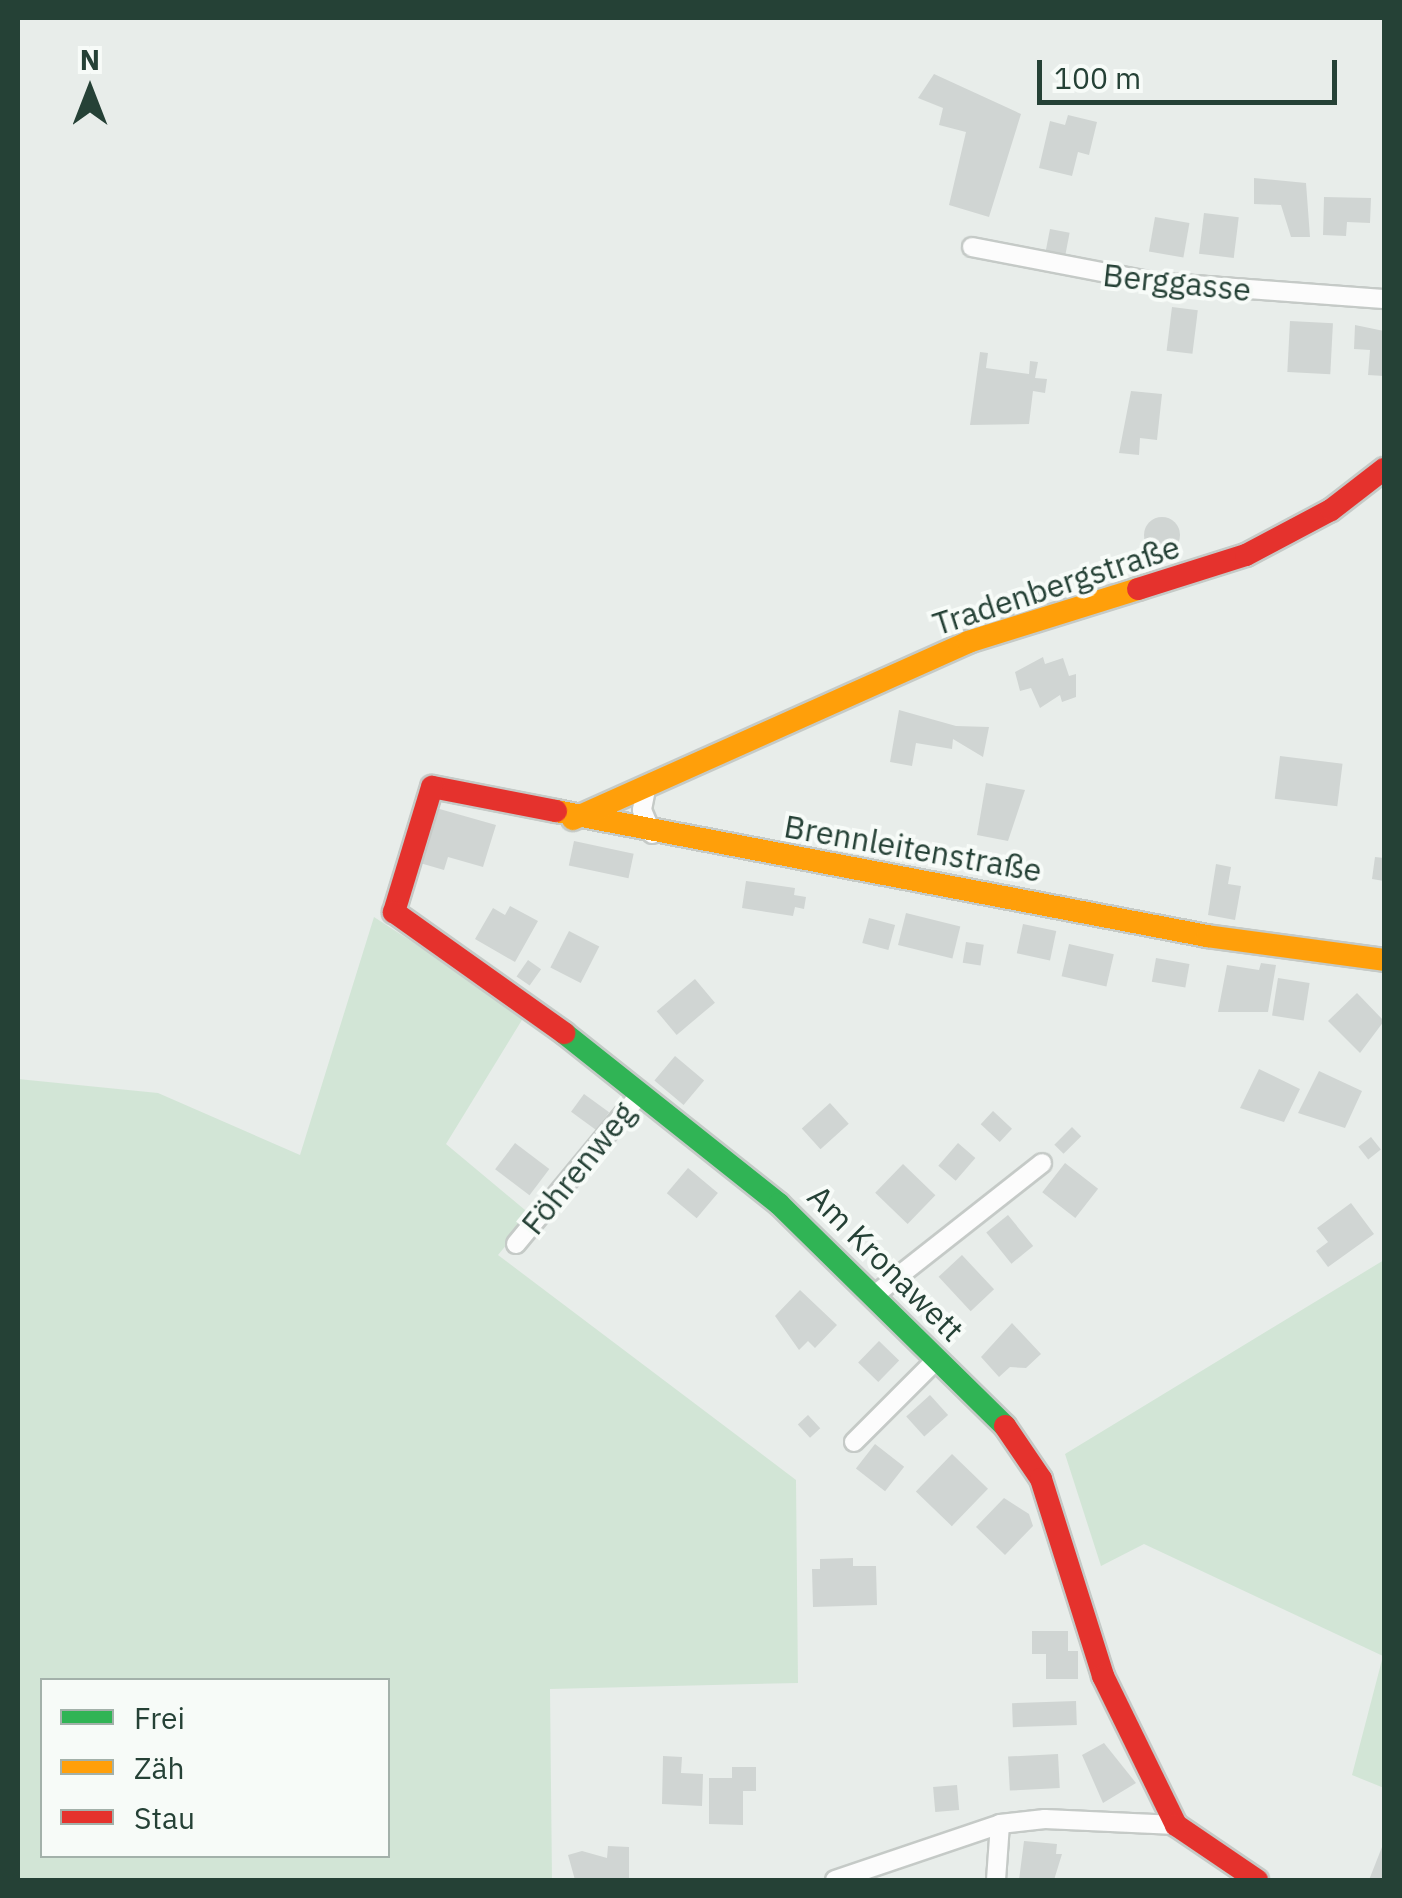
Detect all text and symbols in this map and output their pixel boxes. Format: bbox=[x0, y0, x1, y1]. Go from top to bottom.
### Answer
north arrow bbox=[40, 40, 140, 140]
scale bar bbox=[1042, 40, 1342, 102]
text: N bbox=[80, 41, 100, 78]
text: 100 m bbox=[1054, 58, 1141, 97]
street label: Berggasse bbox=[1101, 255, 1253, 309]
street label: Tradenbergstraße bbox=[928, 527, 1184, 643]
street label: Brennleitenstraße bbox=[781, 806, 1045, 890]
street label: Föhrenweg bbox=[513, 1094, 643, 1242]
street label: Am Kronawett bbox=[800, 1177, 972, 1349]
legend bbox=[40, 1678, 390, 1858]
text: Frei bbox=[134, 1698, 185, 1737]
text: Zäh bbox=[134, 1748, 184, 1787]
text: Stau bbox=[134, 1798, 195, 1837]

